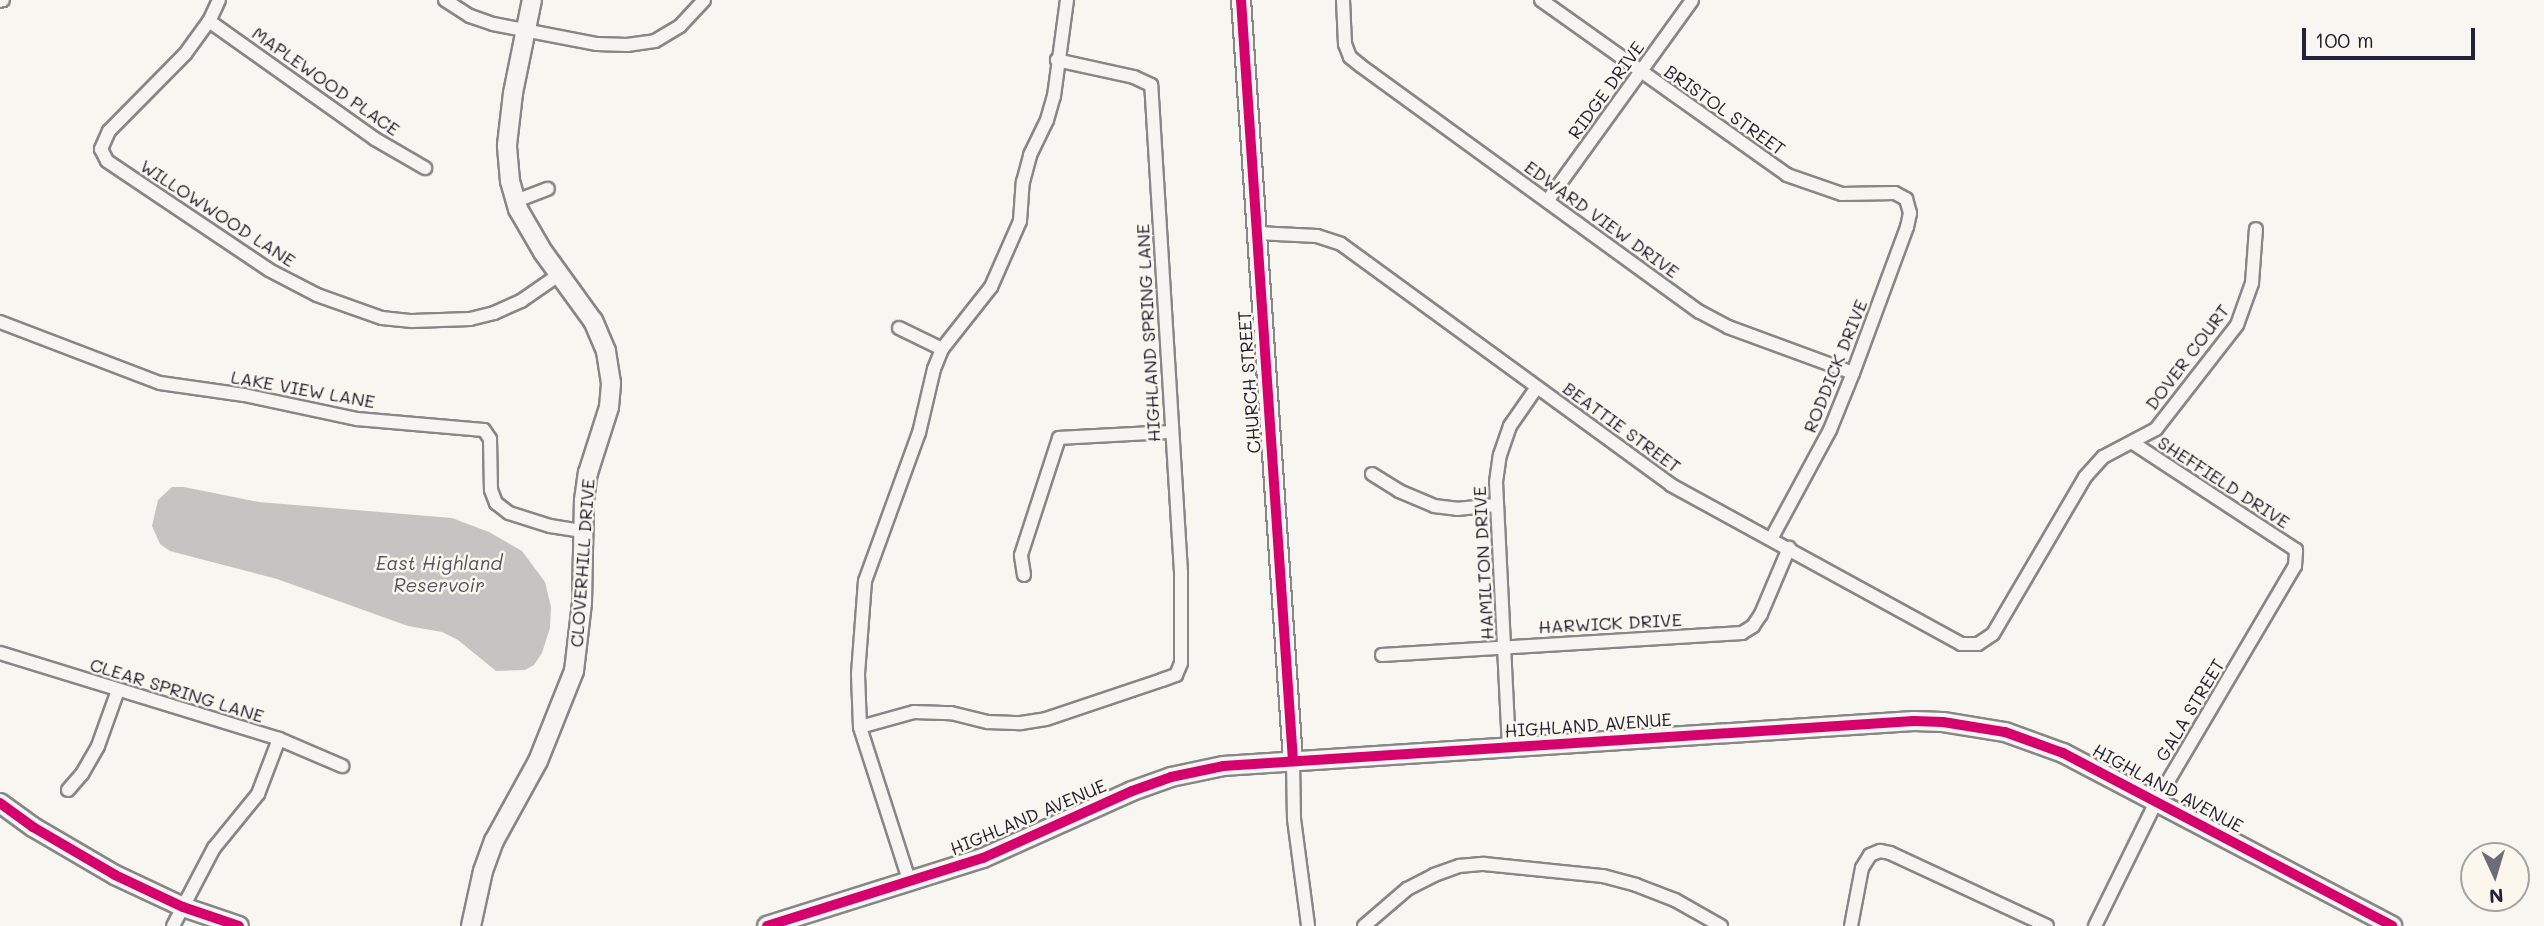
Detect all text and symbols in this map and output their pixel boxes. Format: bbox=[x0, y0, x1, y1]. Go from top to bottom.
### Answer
scale bar bbox=[2306, 14, 2479, 58]
street label: MAPLEWOOD PLACE bbox=[248, 22, 404, 140]
text: 100 m bbox=[2315, 26, 2374, 53]
street label: RIDGE DRIVE bbox=[1564, 37, 1648, 143]
street label: BRISTOL STREET bbox=[1660, 60, 1790, 160]
street label: WILLOWWOOD LANE bbox=[136, 155, 300, 271]
street label: EDWARD VIEW DRIVE bbox=[1521, 156, 1683, 282]
street label: HIGHLAND SPRING LANE bbox=[1131, 223, 1165, 443]
street label: RODDICK DRIVE bbox=[1798, 296, 1872, 436]
street label: DOVER COURT bbox=[2140, 300, 2234, 414]
street label: CHURCH STREET bbox=[1233, 310, 1265, 454]
street label: LAKE VIEW LANE bbox=[229, 366, 377, 412]
street label: BEATTIE STREET bbox=[1559, 377, 1685, 477]
street label: SHEFFIELD DRIVE bbox=[2154, 431, 2294, 533]
street label: CLOVERHILL DRIVE bbox=[565, 478, 599, 648]
street label: HAMILTON DRIVE bbox=[1468, 486, 1498, 640]
water label: East Highland Reservoir bbox=[376, 552, 502, 596]
street label: HARWICK DRIVE bbox=[1538, 608, 1682, 638]
street label: CLEAR SPRING LANE bbox=[87, 653, 267, 727]
street label: GALA STREET bbox=[2151, 655, 2229, 765]
street label: HIGHLAND AVENUE bbox=[1504, 708, 1672, 742]
street label: HIGHLAND AVENUE bbox=[2089, 739, 2247, 837]
street label: HIGHLAND AVENUE bbox=[947, 774, 1109, 860]
north arrow bbox=[2460, 842, 2530, 912]
text: N bbox=[2488, 883, 2504, 909]

